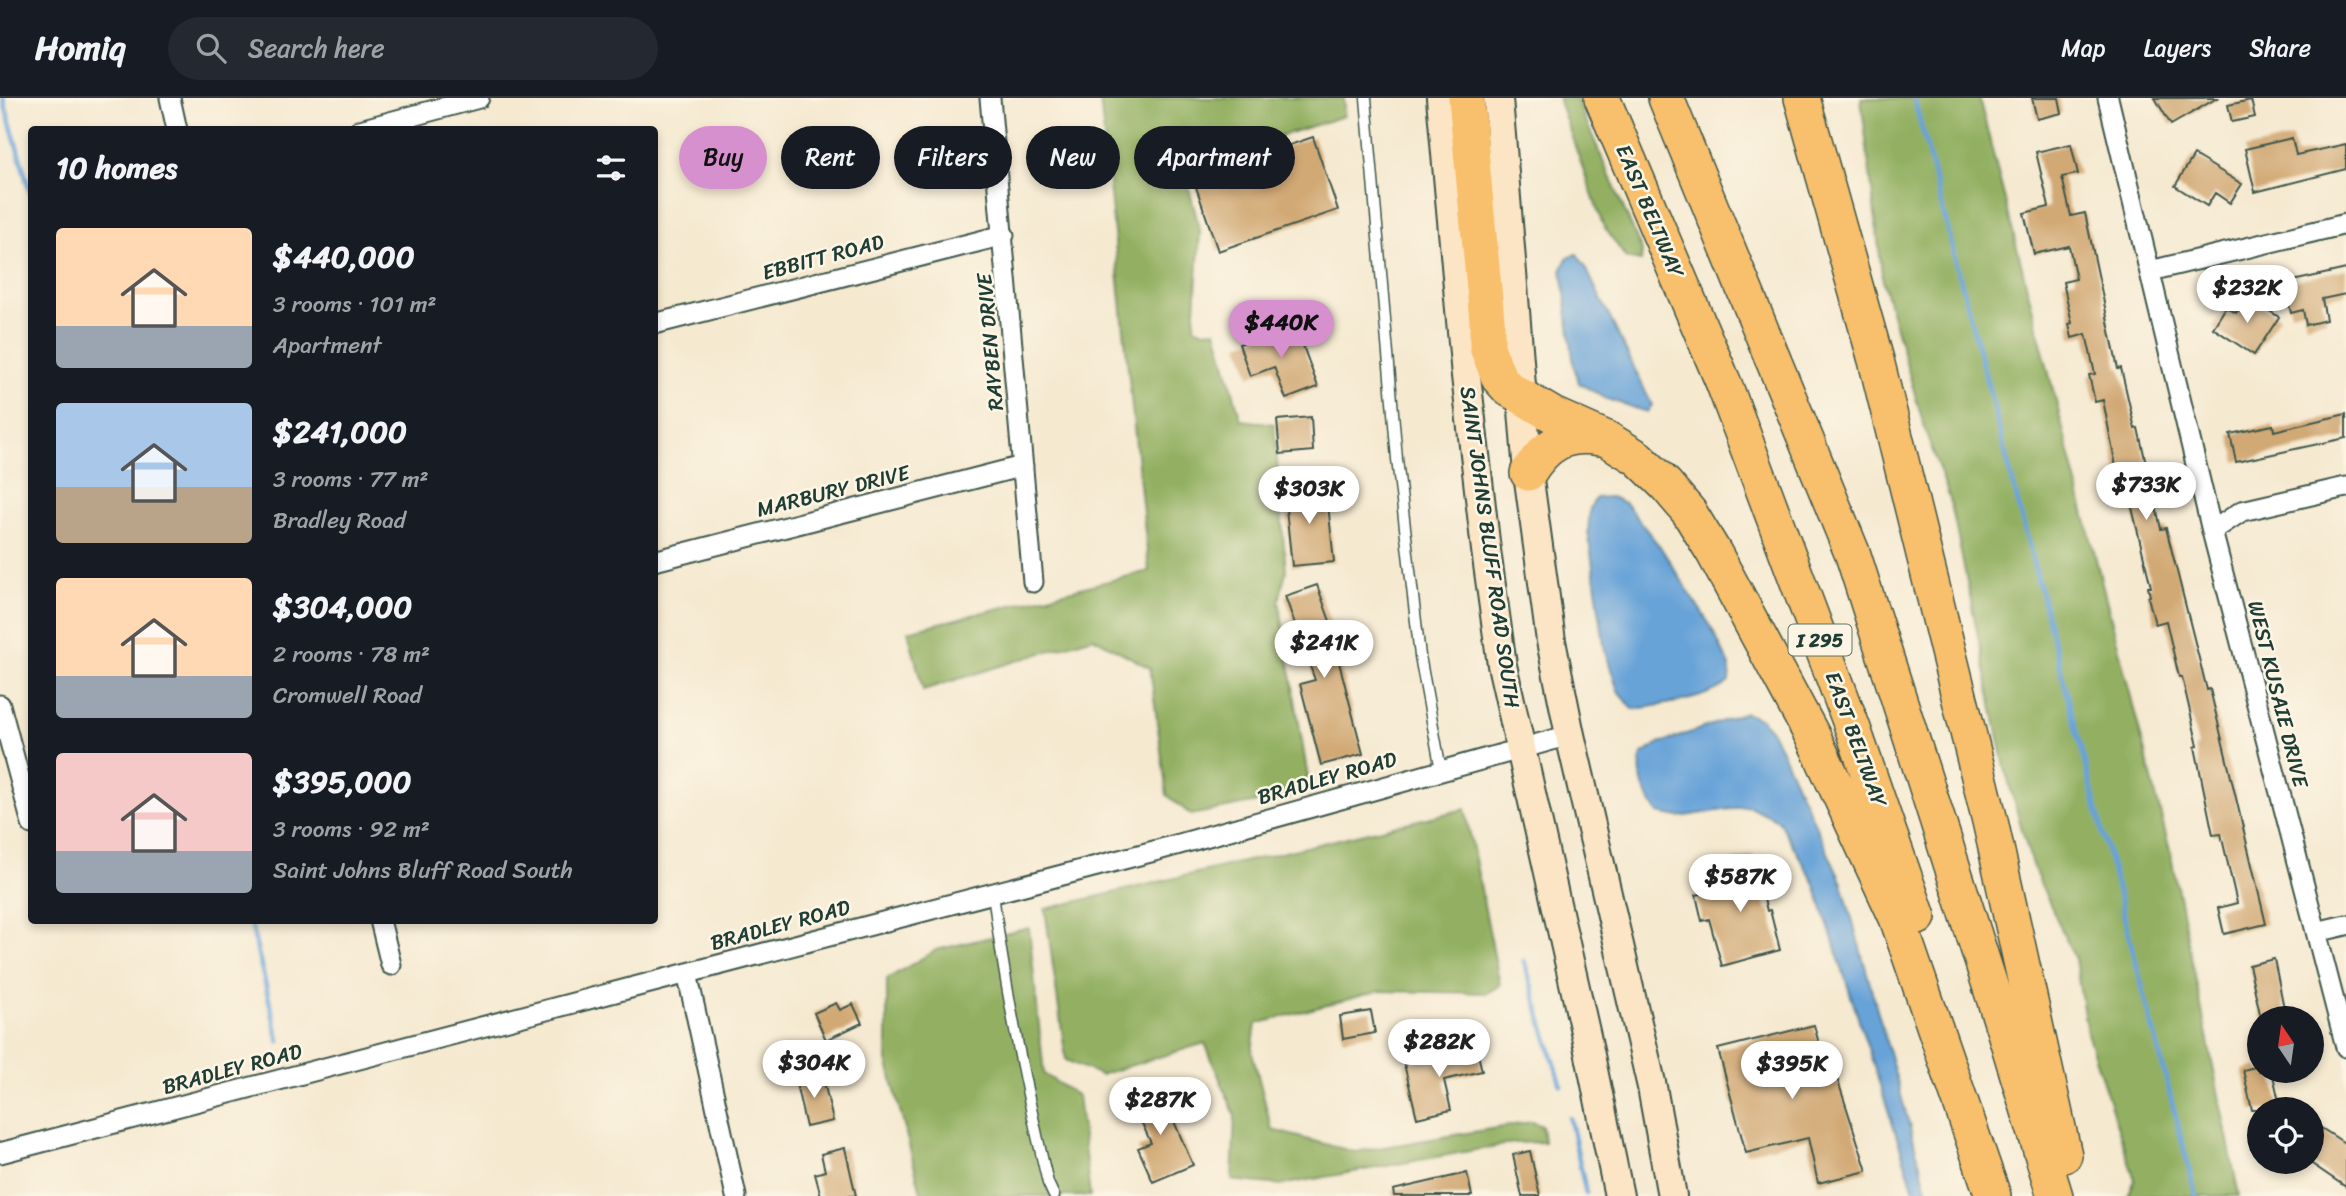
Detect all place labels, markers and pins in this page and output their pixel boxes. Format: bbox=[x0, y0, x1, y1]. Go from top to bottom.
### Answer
pin: $232K bbox=[2198, 266, 2296, 325]
pin: $440K bbox=[1232, 300, 1330, 360]
pin: $733K bbox=[2097, 462, 2195, 522]
pin: $303K bbox=[1260, 466, 1358, 526]
pin: $241K bbox=[1275, 620, 1373, 680]
pin: $587K bbox=[1691, 854, 1789, 914]
pin: $282K bbox=[1390, 1020, 1488, 1079]
pin: $304K bbox=[765, 1040, 863, 1100]
pin: $395K bbox=[1743, 1042, 1841, 1101]
pin: $287K bbox=[1111, 1077, 1209, 1137]

